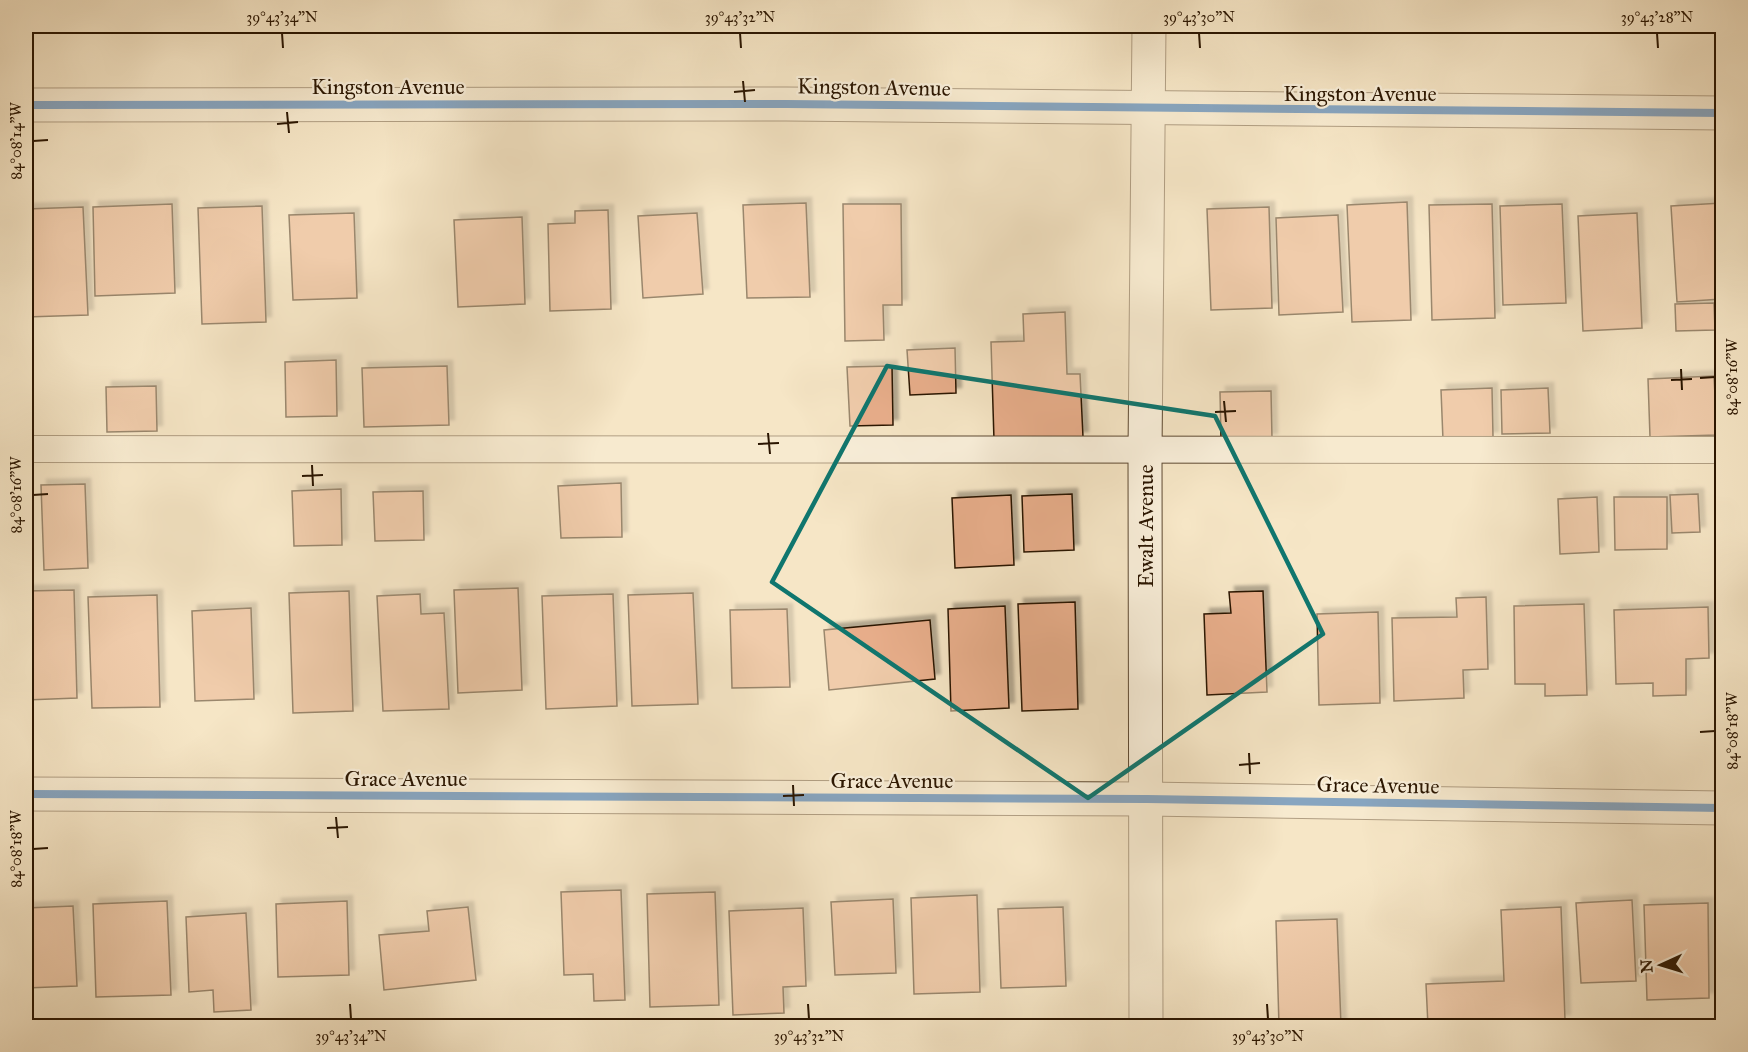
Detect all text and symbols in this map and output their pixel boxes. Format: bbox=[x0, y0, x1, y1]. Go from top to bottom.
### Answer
text: 39°43'34"N bbox=[246, 8, 318, 26]
text: 39°43'32"N bbox=[705, 8, 776, 26]
text: 39°43'30"N bbox=[1163, 8, 1235, 26]
text: 39°43'28"N bbox=[1621, 8, 1694, 26]
street label: Kingston Avenue bbox=[797, 72, 951, 102]
street label: Kingston Avenue bbox=[311, 73, 465, 100]
street label: Kingston Avenue bbox=[1283, 80, 1437, 107]
text: 84°08'14"W bbox=[7, 101, 25, 180]
text: 84°08'16"W bbox=[1723, 338, 1741, 416]
text: 84°08'16"W bbox=[7, 456, 25, 534]
street label: Ewalt Avenue bbox=[1132, 464, 1159, 588]
text: 84°08'18"W bbox=[1723, 692, 1741, 770]
street label: Grace Avenue bbox=[345, 765, 467, 792]
street label: Grace Avenue bbox=[831, 767, 953, 794]
street label: Grace Avenue bbox=[1316, 770, 1440, 800]
text: 84°08'18"W bbox=[7, 810, 25, 888]
north arrow bbox=[1631, 935, 1691, 995]
text: N bbox=[1637, 958, 1656, 973]
text: 39°43'34"N bbox=[315, 1027, 387, 1045]
text: 39°43'32"N bbox=[774, 1027, 845, 1045]
text: 39°43'30"N bbox=[1232, 1027, 1304, 1045]

